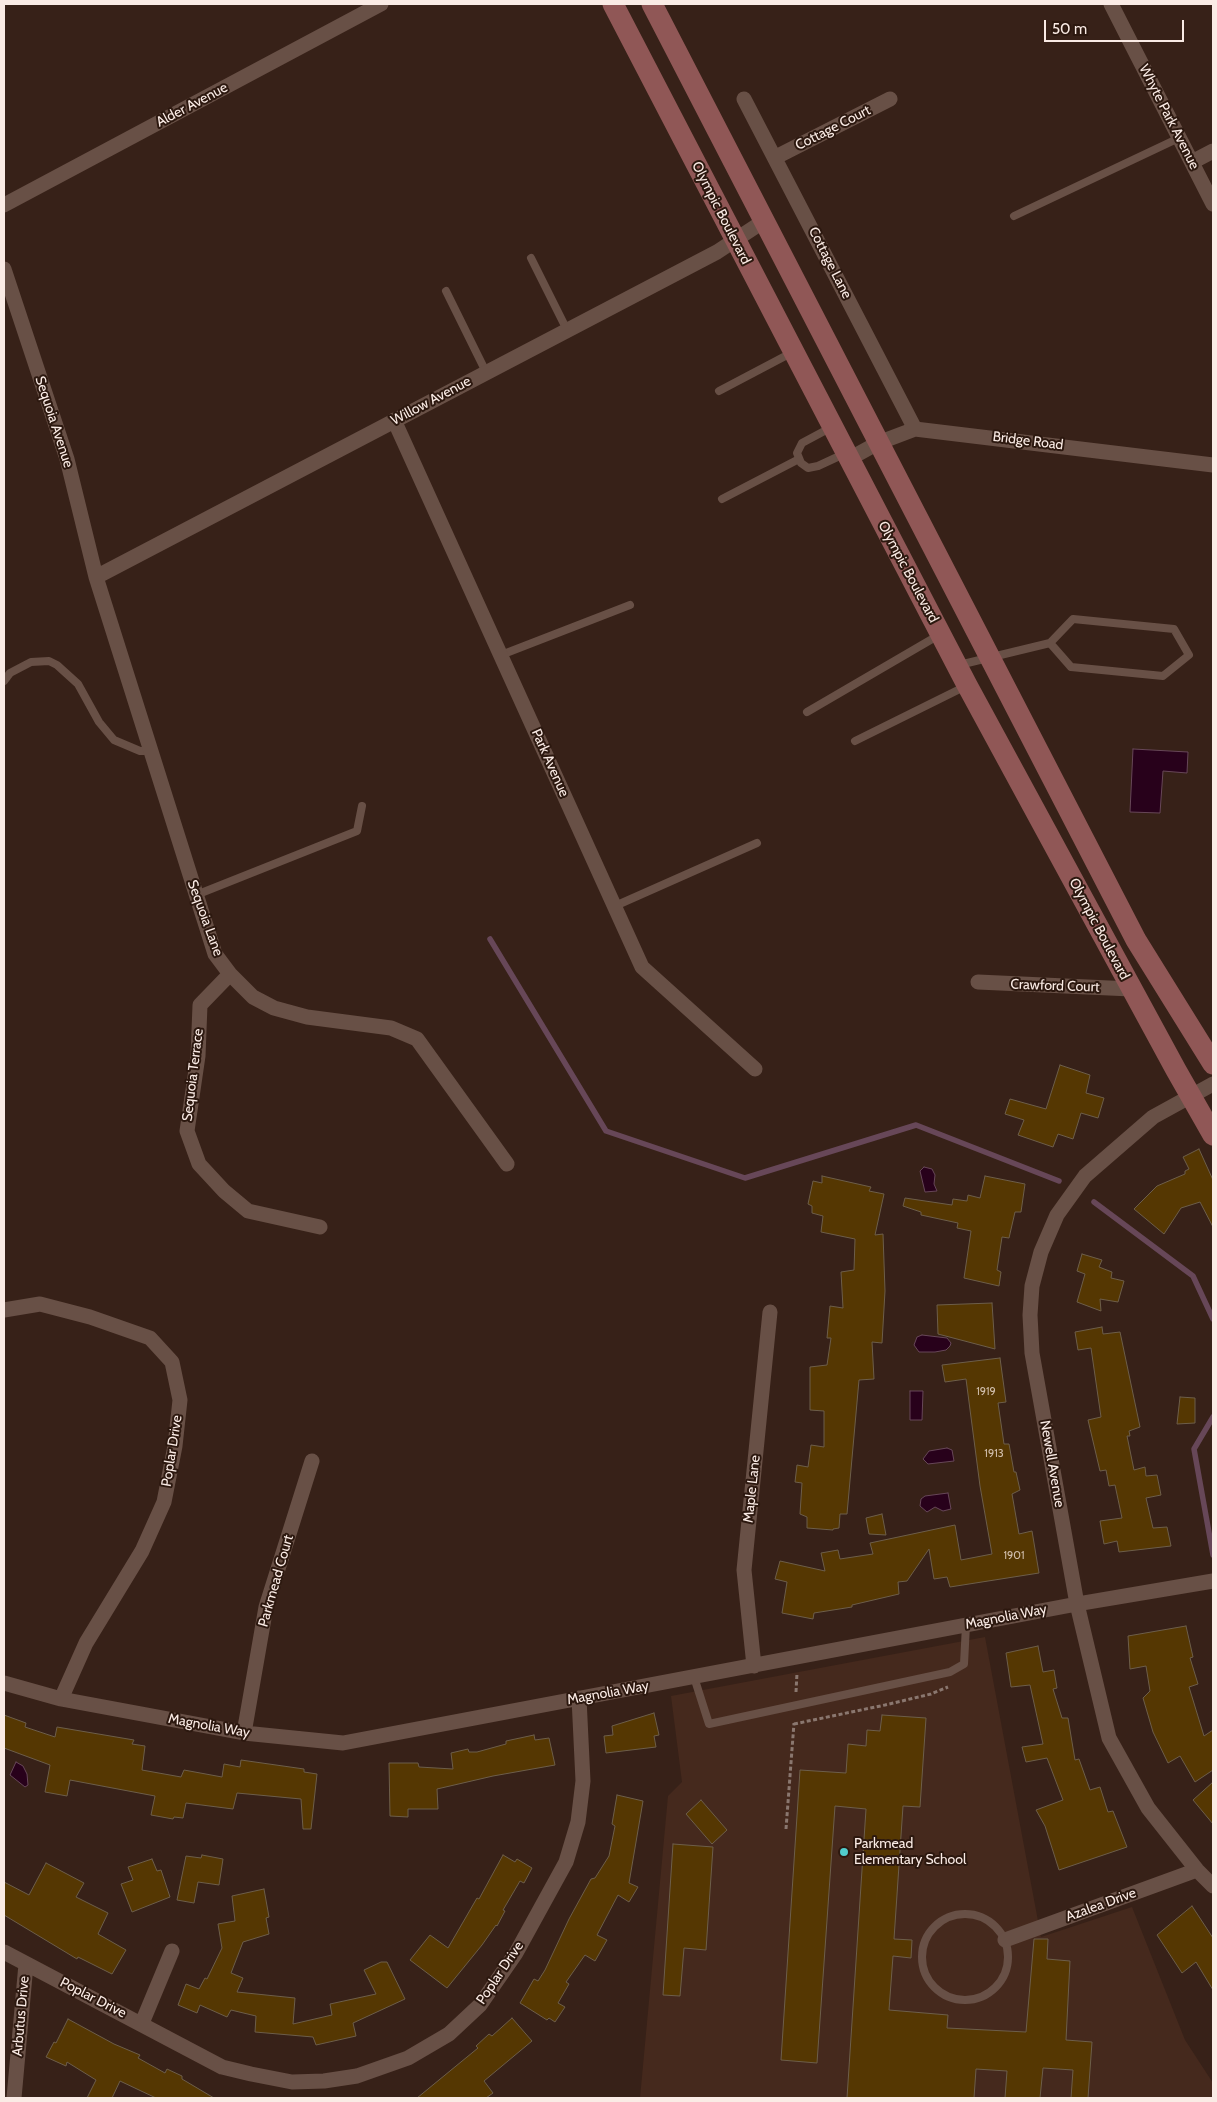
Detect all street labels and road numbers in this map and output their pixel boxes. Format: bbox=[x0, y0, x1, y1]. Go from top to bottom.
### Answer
street label: Whyte Park Avenue bbox=[1135, 62, 1203, 172]
street label: Alder Avenue bbox=[153, 79, 231, 131]
street label: Cottage Court bbox=[793, 102, 873, 154]
street label: Olympic Boulevard bbox=[688, 159, 754, 267]
street label: Cottage Lane bbox=[805, 224, 855, 302]
street label: Willow Avenue bbox=[388, 373, 474, 429]
street label: Sequoia Avenue bbox=[31, 374, 77, 470]
street label: Bridge Road bbox=[992, 428, 1064, 454]
street label: Olympic Boulevard bbox=[874, 518, 942, 626]
street label: Park Avenue bbox=[528, 726, 572, 800]
street label: Olympic Boulevard bbox=[1065, 875, 1133, 983]
street label: Sequoia Lane bbox=[183, 878, 227, 958]
street label: Crawford Court bbox=[1010, 976, 1100, 996]
street label: Sequoia Terrace bbox=[179, 1028, 207, 1122]
street label: Poplar Drive bbox=[158, 1414, 186, 1488]
street label: Newell Avenue bbox=[1036, 1419, 1068, 1509]
street label: Maple Lane bbox=[740, 1454, 764, 1524]
street label: Parkmead Court bbox=[255, 1533, 297, 1629]
street label: Magnolia Way bbox=[964, 1601, 1048, 1633]
street label: Magnolia Way bbox=[566, 1678, 650, 1708]
street label: Magnolia Way bbox=[167, 1711, 251, 1741]
street label: Azalea Drive bbox=[1064, 1885, 1138, 1925]
street label: Poplar Drive bbox=[473, 1938, 527, 2008]
street label: Poplar Drive bbox=[57, 1974, 129, 2022]
street label: Arbutus Drive bbox=[9, 1975, 33, 2057]

